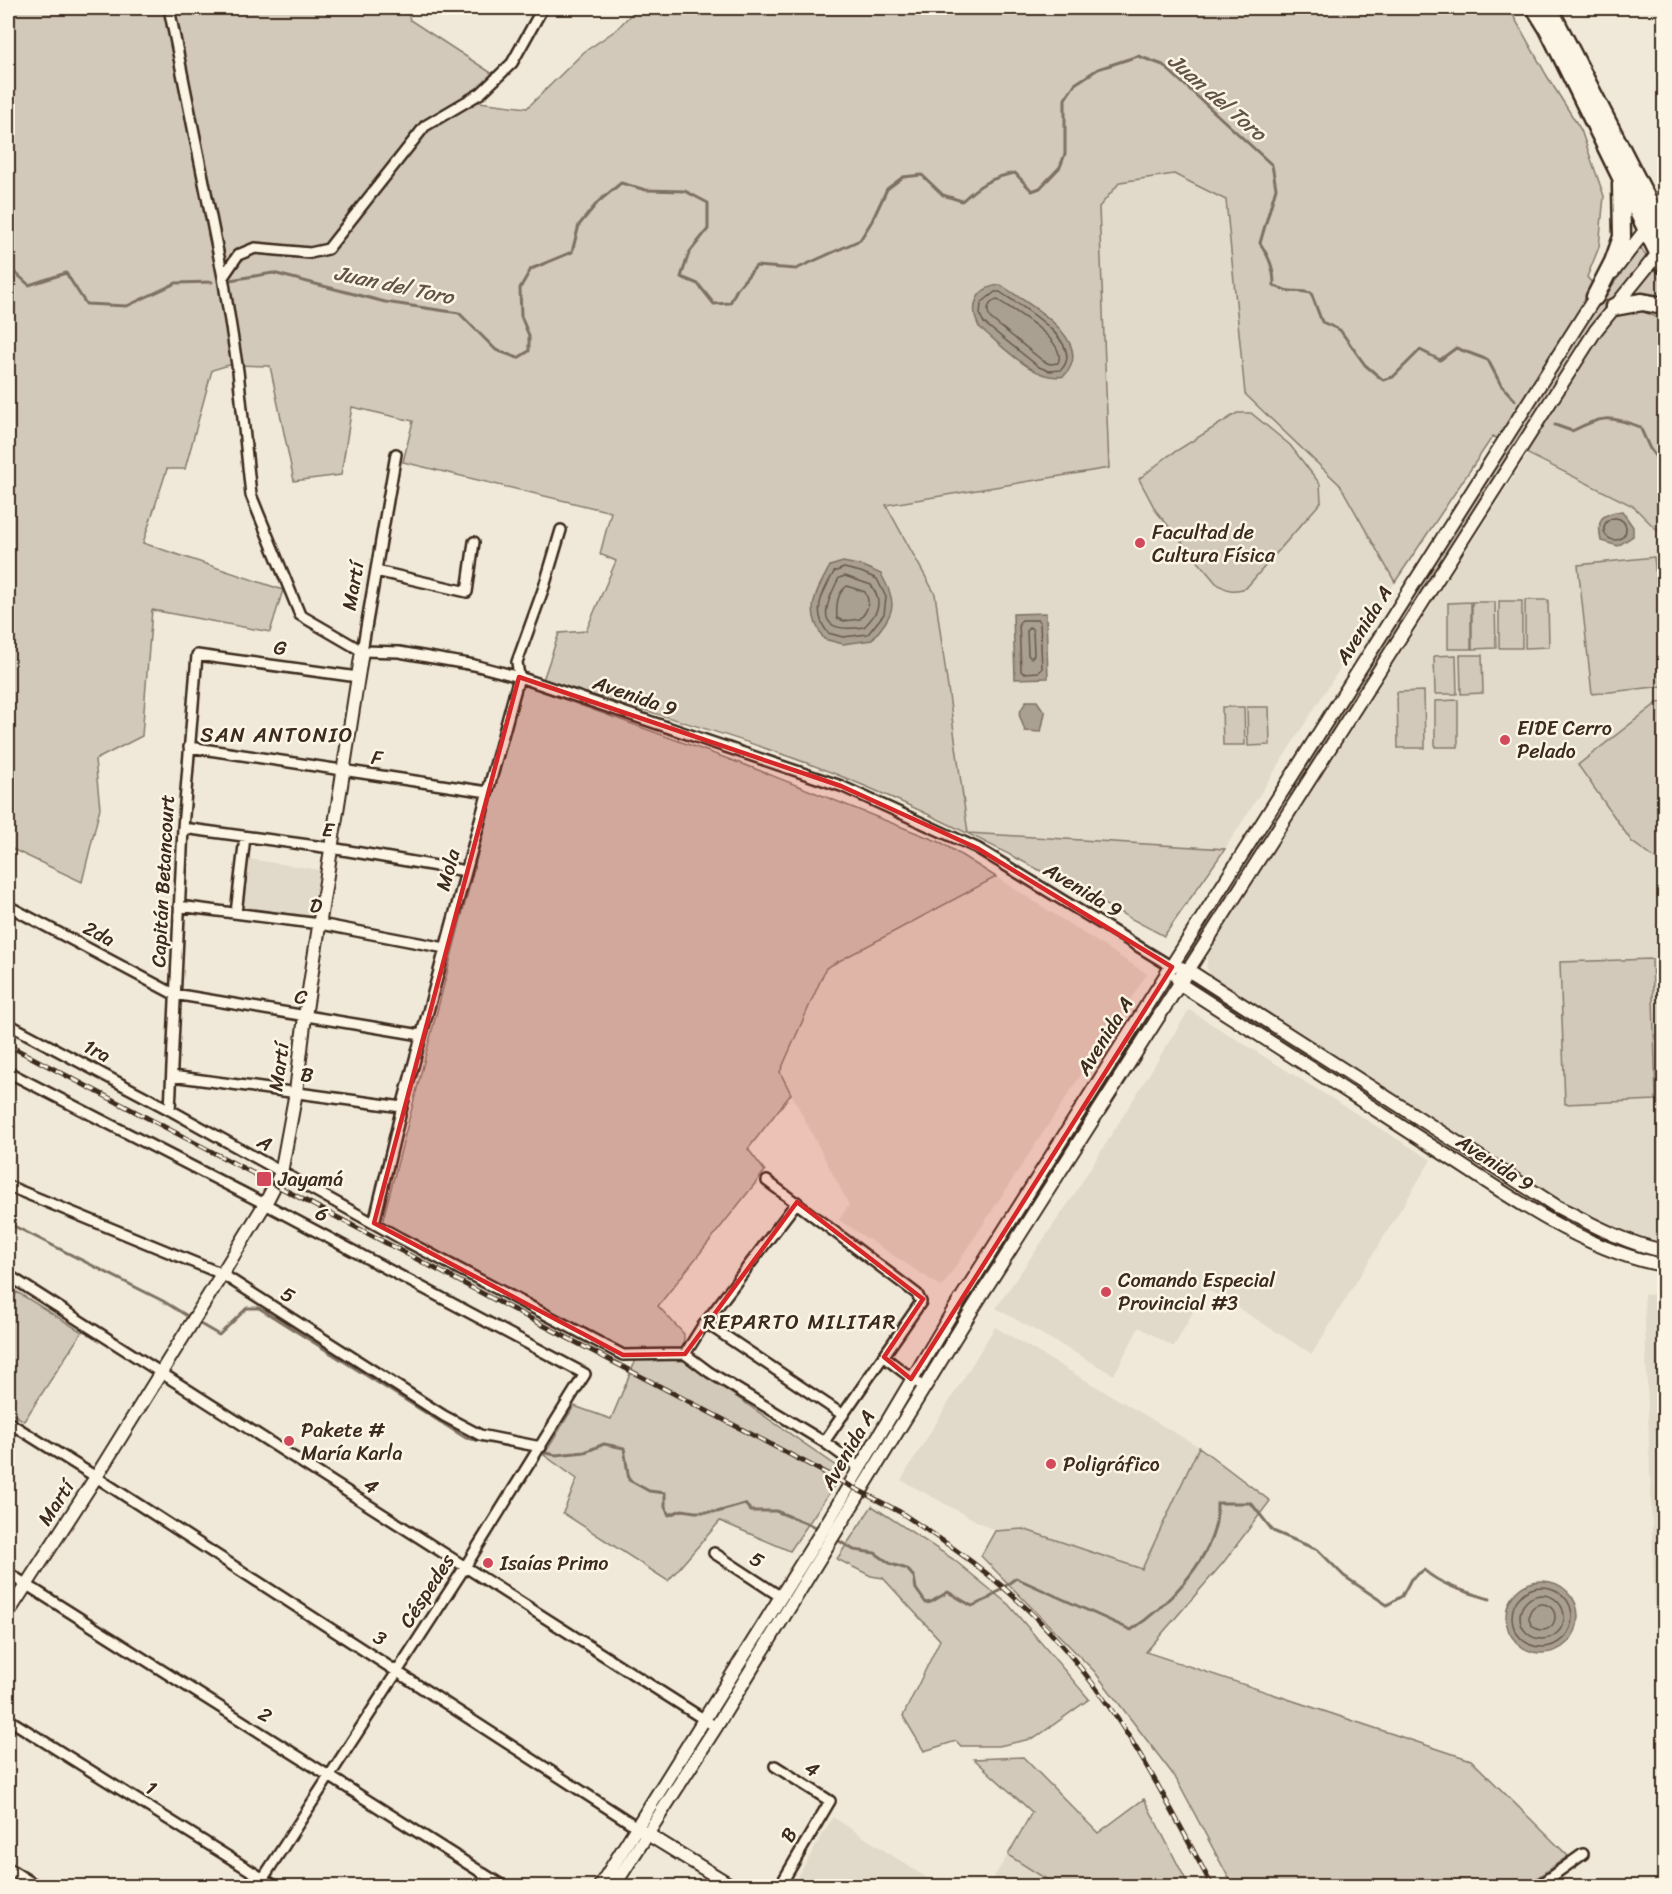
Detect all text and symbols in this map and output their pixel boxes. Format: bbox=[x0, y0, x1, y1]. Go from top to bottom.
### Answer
water label: Juan del Toro bbox=[1159, 43, 1276, 152]
water label: Juan del Toro bbox=[331, 254, 458, 316]
place label: Facultad de Cultura Física bbox=[1152, 515, 1276, 573]
marker: Facultad de Cultura Física bbox=[1133, 536, 1147, 550]
street label: Martí bbox=[332, 556, 375, 613]
street label: Avenida A bbox=[1325, 578, 1402, 672]
street label: G bbox=[271, 630, 289, 666]
street label: Avenida 9 bbox=[587, 665, 682, 727]
place label: EIDE Cerro Pelado bbox=[1517, 711, 1612, 769]
district label: SAN ANTONIO bbox=[200, 716, 354, 754]
marker: EIDE Cerro Pelado bbox=[1498, 733, 1512, 747]
street label: F bbox=[369, 740, 386, 776]
street label: Capitán Betancourt bbox=[141, 793, 185, 968]
street label: E bbox=[320, 812, 338, 848]
street label: Mola bbox=[426, 844, 471, 895]
street label: Avenida 9 bbox=[1036, 852, 1129, 927]
street label: D bbox=[307, 888, 325, 924]
street label: 2da bbox=[77, 911, 121, 957]
street label: C bbox=[292, 979, 310, 1015]
street label: Avenida A bbox=[1066, 989, 1143, 1083]
street label: 1ra bbox=[77, 1029, 117, 1073]
street label: Martí bbox=[258, 1038, 300, 1094]
street label: B bbox=[298, 1057, 316, 1093]
street label: A bbox=[250, 1124, 279, 1161]
street label: Avenida 9 bbox=[1448, 1124, 1541, 1201]
place label: Jayamá bbox=[277, 1162, 343, 1197]
marker: Jayamá bbox=[255, 1170, 273, 1188]
street label: 6 bbox=[309, 1196, 335, 1232]
place label: Comando Especial Provincial #3 bbox=[1118, 1263, 1276, 1321]
street label: 5 bbox=[274, 1277, 302, 1313]
marker: Comando Especial Provincial #3 bbox=[1099, 1285, 1113, 1299]
district label: REPARTO MILITAR bbox=[703, 1303, 897, 1341]
street label: Avenida A bbox=[810, 1403, 885, 1498]
place label: Pakete # María Karla bbox=[301, 1413, 402, 1471]
marker: Pakete # María Karla bbox=[282, 1434, 296, 1448]
place label: Poligráfico bbox=[1063, 1447, 1160, 1482]
marker: Poligráfico bbox=[1044, 1457, 1058, 1471]
street label: 4 bbox=[356, 1468, 386, 1504]
street label: Martí bbox=[28, 1471, 85, 1533]
street label: 5 bbox=[742, 1542, 772, 1578]
street label: Céspedes bbox=[390, 1546, 465, 1635]
place label: Isaías Primo bbox=[499, 1546, 609, 1581]
marker: Isaías Primo bbox=[481, 1556, 495, 1570]
street label: 3 bbox=[366, 1620, 394, 1656]
street label: 2 bbox=[251, 1697, 280, 1733]
street label: 4 bbox=[797, 1751, 827, 1787]
street label: 1 bbox=[138, 1771, 164, 1805]
street label: B bbox=[771, 1820, 807, 1849]

